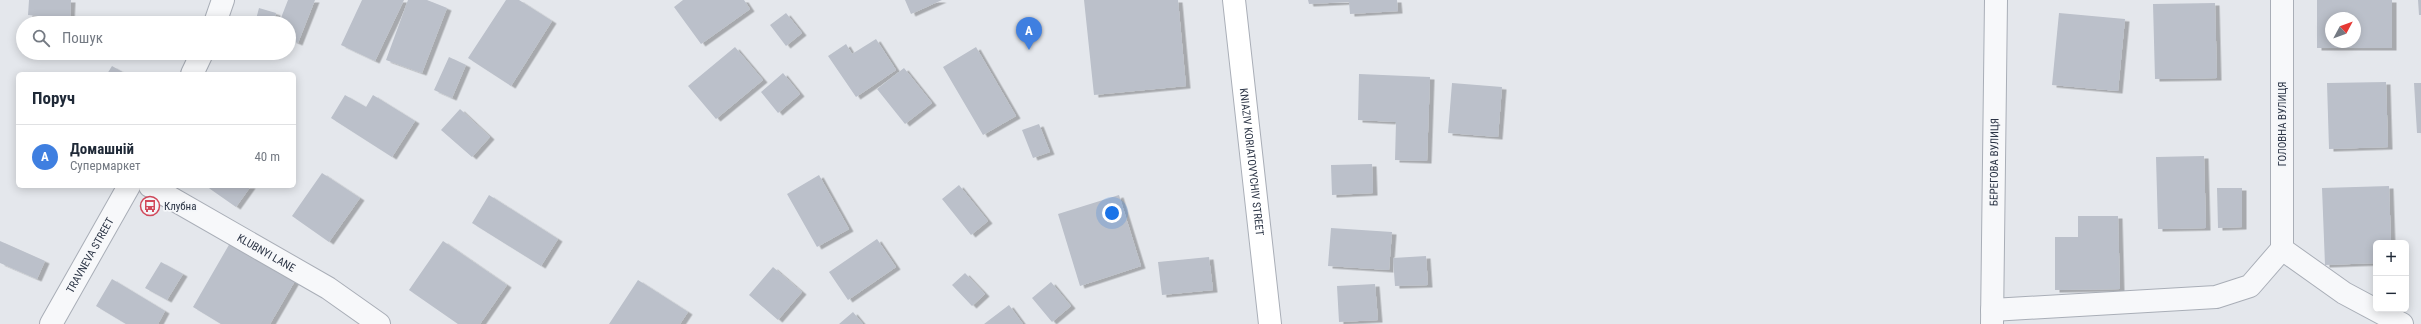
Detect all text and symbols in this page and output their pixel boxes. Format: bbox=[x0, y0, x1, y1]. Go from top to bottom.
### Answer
north arrow bbox=[2325, 12, 2361, 48]
search box bbox=[16, 16, 296, 60]
pin: A bbox=[1016, 17, 1042, 50]
icon: search bbox=[30, 27, 52, 49]
text: Пошук bbox=[62, 29, 103, 47]
street label: ГОЛОВНА ВУЛИЦЯ bbox=[2276, 81, 2289, 167]
text: Поруч bbox=[32, 88, 75, 108]
street label: KNIAZIV KORIATOVYCHIV STREET bbox=[1237, 88, 1266, 237]
street label: БЕРЕГОВА ВУЛИЦЯ bbox=[1987, 118, 2002, 206]
text: Домашній bbox=[70, 140, 134, 158]
text: A bbox=[41, 149, 49, 164]
text: 40 m bbox=[254, 149, 280, 164]
text: Супермаркет bbox=[70, 158, 141, 173]
bus stop icon: Клубна bbox=[139, 195, 161, 217]
place label: Клубна bbox=[164, 200, 196, 213]
your location bbox=[1102, 203, 1122, 223]
street label: TRAVNEVA STREET bbox=[64, 215, 117, 296]
street label: KLUBNYI LANE bbox=[235, 231, 298, 275]
map controls bbox=[2373, 240, 2409, 312]
button: + bbox=[2373, 240, 2409, 276]
button: − bbox=[2373, 276, 2409, 312]

